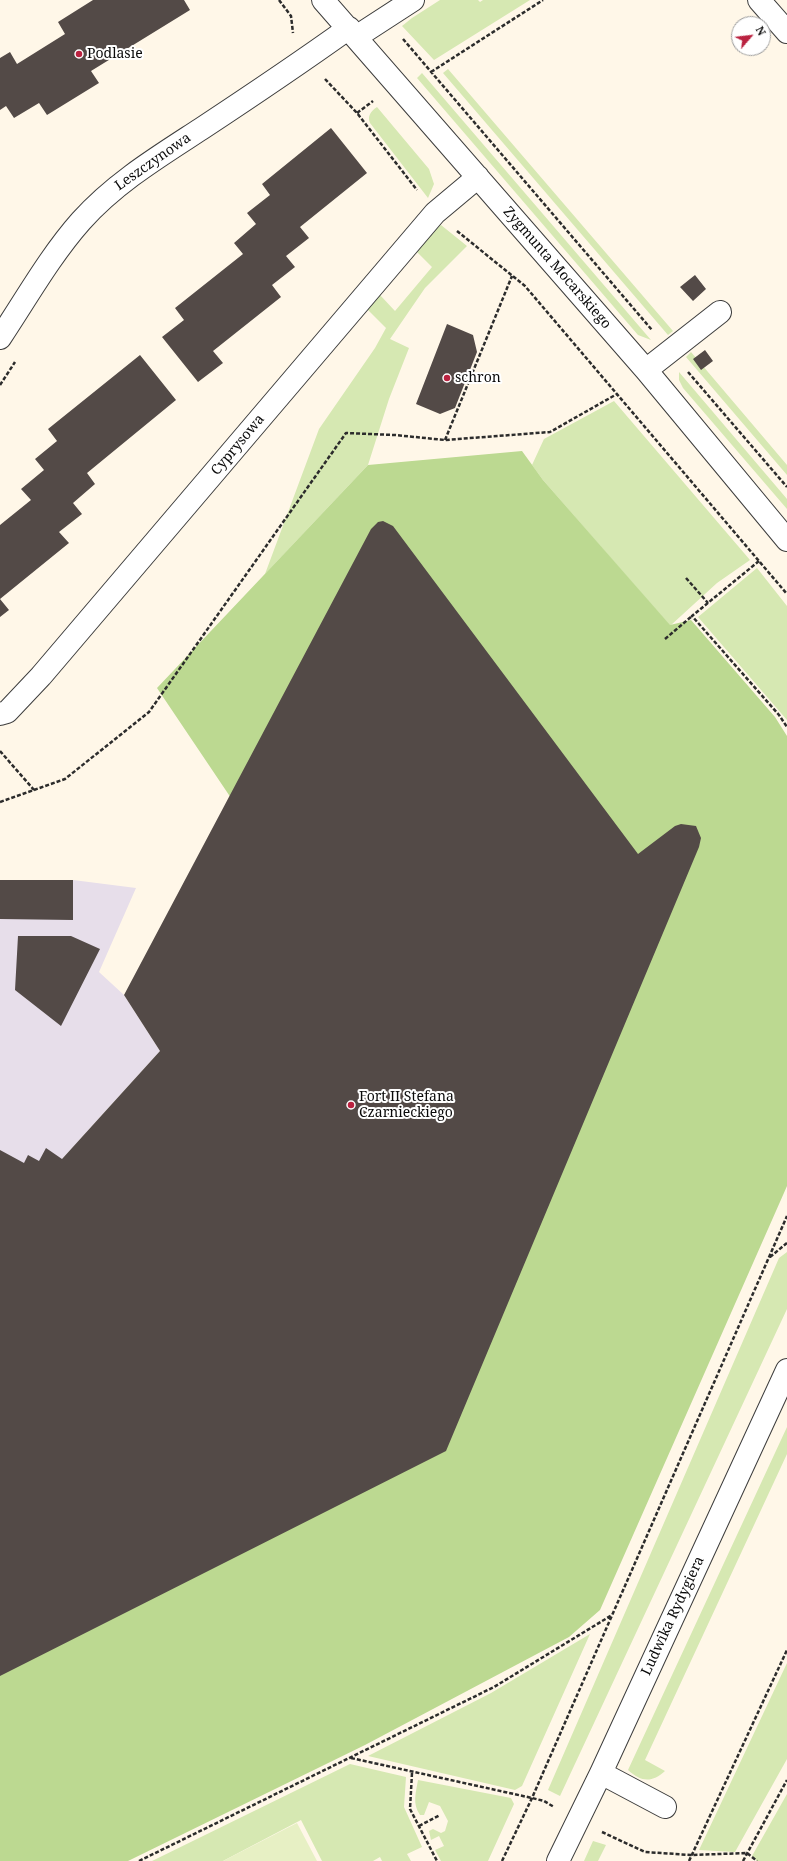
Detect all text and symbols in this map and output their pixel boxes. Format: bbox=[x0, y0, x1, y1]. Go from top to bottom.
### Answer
north arrow bbox=[731, 16, 771, 56]
text: N bbox=[752, 23, 770, 38]
place label: Podlasie bbox=[87, 46, 143, 62]
marker: Podlasie bbox=[74, 49, 84, 59]
street label: Leszczynowa bbox=[112, 130, 194, 194]
street label: Zygmunta Mocarskiego bbox=[499, 204, 615, 332]
place label: schron bbox=[455, 370, 501, 386]
marker: schron bbox=[442, 373, 452, 383]
street label: Cyprysowa bbox=[208, 411, 268, 479]
place label: Fort II Stefana Czarnieckiego bbox=[359, 1089, 454, 1122]
marker: Fort II Stefana Czarnieckiego bbox=[346, 1100, 356, 1110]
street label: Ludwika Rydygiera bbox=[638, 1554, 708, 1678]

